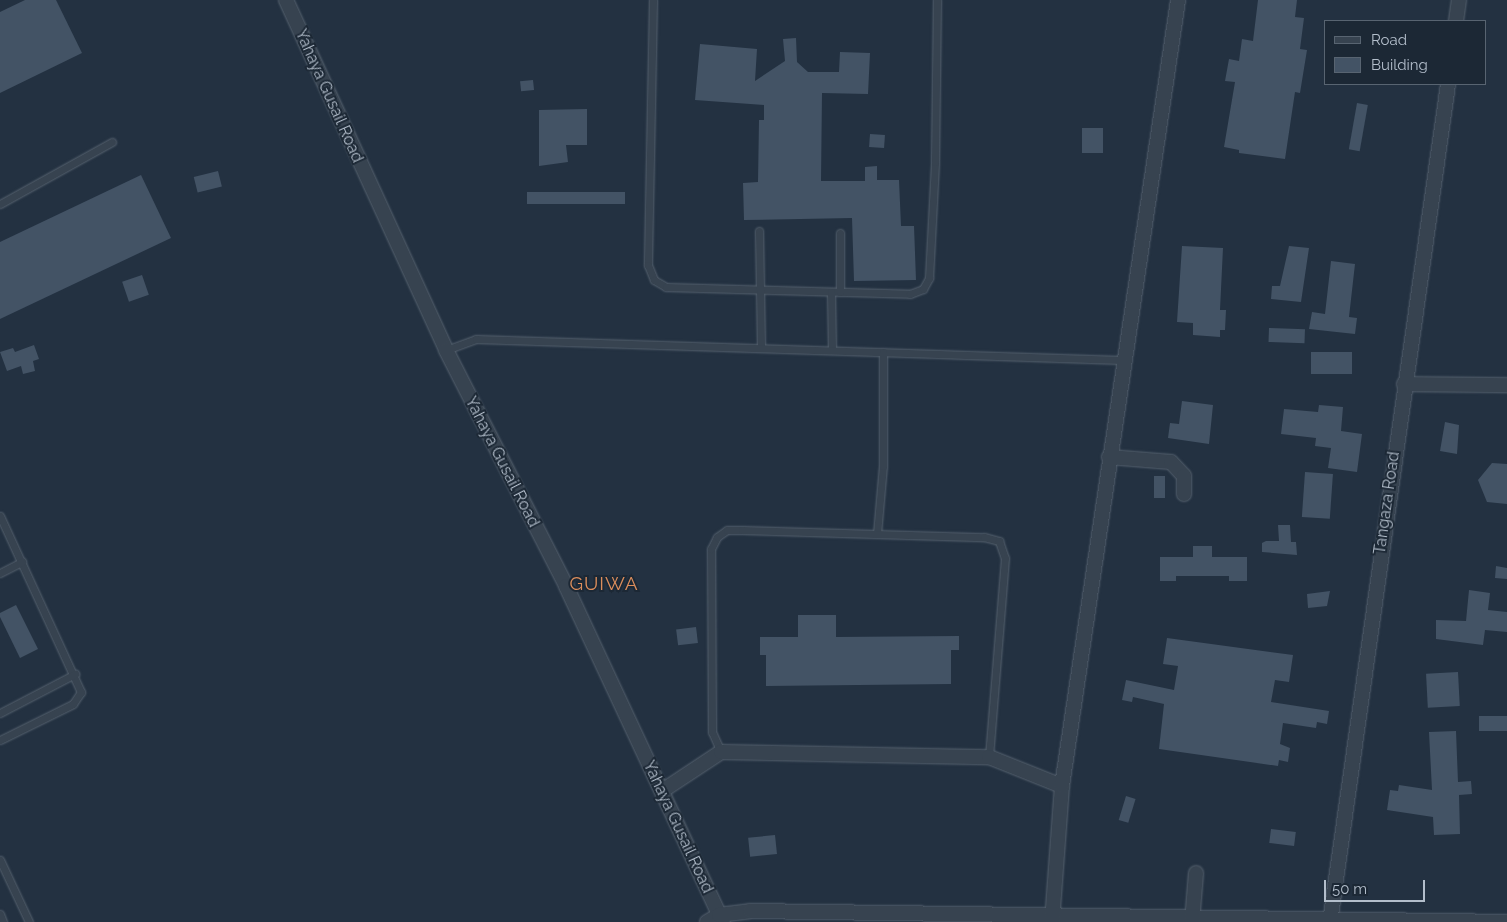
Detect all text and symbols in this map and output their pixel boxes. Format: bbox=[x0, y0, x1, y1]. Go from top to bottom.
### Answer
legend bbox=[1324, 20, 1487, 85]
street label: Yahaya Gusail Road bbox=[291, 26, 367, 166]
text: Road bbox=[1371, 31, 1407, 49]
text: Building bbox=[1371, 56, 1428, 74]
street label: Yahaya Gusail Road bbox=[461, 393, 543, 531]
street label: Tangaza Road bbox=[1370, 450, 1404, 556]
district label: GUIWA bbox=[569, 573, 639, 595]
street label: Yahaya Gusail Road bbox=[639, 757, 717, 897]
scale bar bbox=[1327, 870, 1428, 902]
text: 50 m bbox=[1332, 880, 1367, 898]

